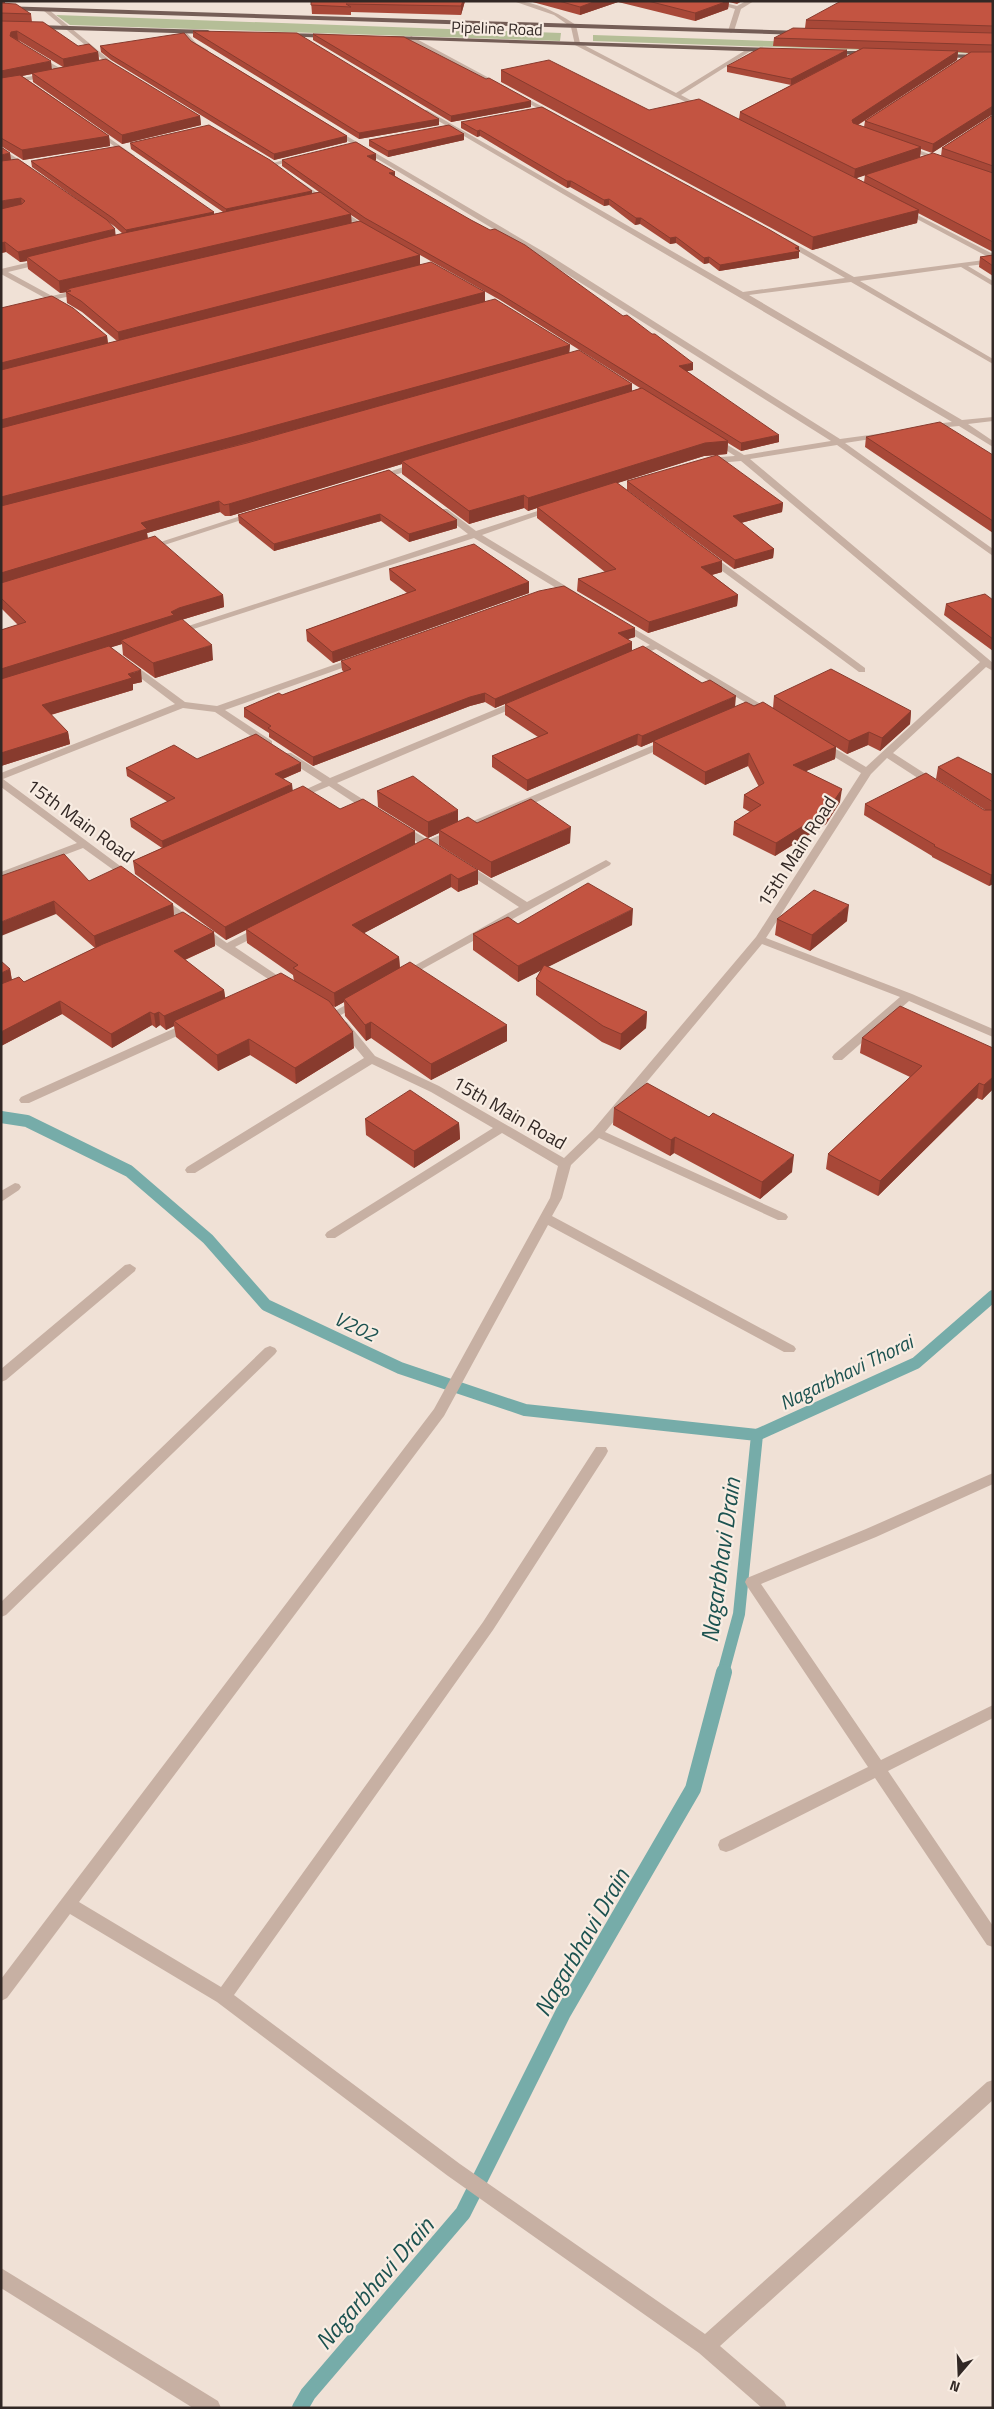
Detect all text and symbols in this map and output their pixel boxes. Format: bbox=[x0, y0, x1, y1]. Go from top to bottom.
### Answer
street label: Pipeline Road bbox=[451, 14, 543, 42]
street label: 15th Main Road bbox=[21, 771, 141, 869]
street label: 15th Main Road bbox=[749, 790, 843, 912]
street label: 15th Main Road bbox=[448, 1068, 572, 1156]
water label: V202 bbox=[329, 1303, 383, 1350]
water label: Nagarbhavi Thorai bbox=[774, 1325, 921, 1418]
water label: Nagarbhavi Drain bbox=[691, 1474, 749, 1645]
water label: Nagarbhavi Drain bbox=[524, 1860, 639, 2023]
water label: Nagarbhavi Drain bbox=[306, 2208, 443, 2357]
north arrow bbox=[934, 2349, 984, 2399]
text: N bbox=[947, 2375, 963, 2398]

